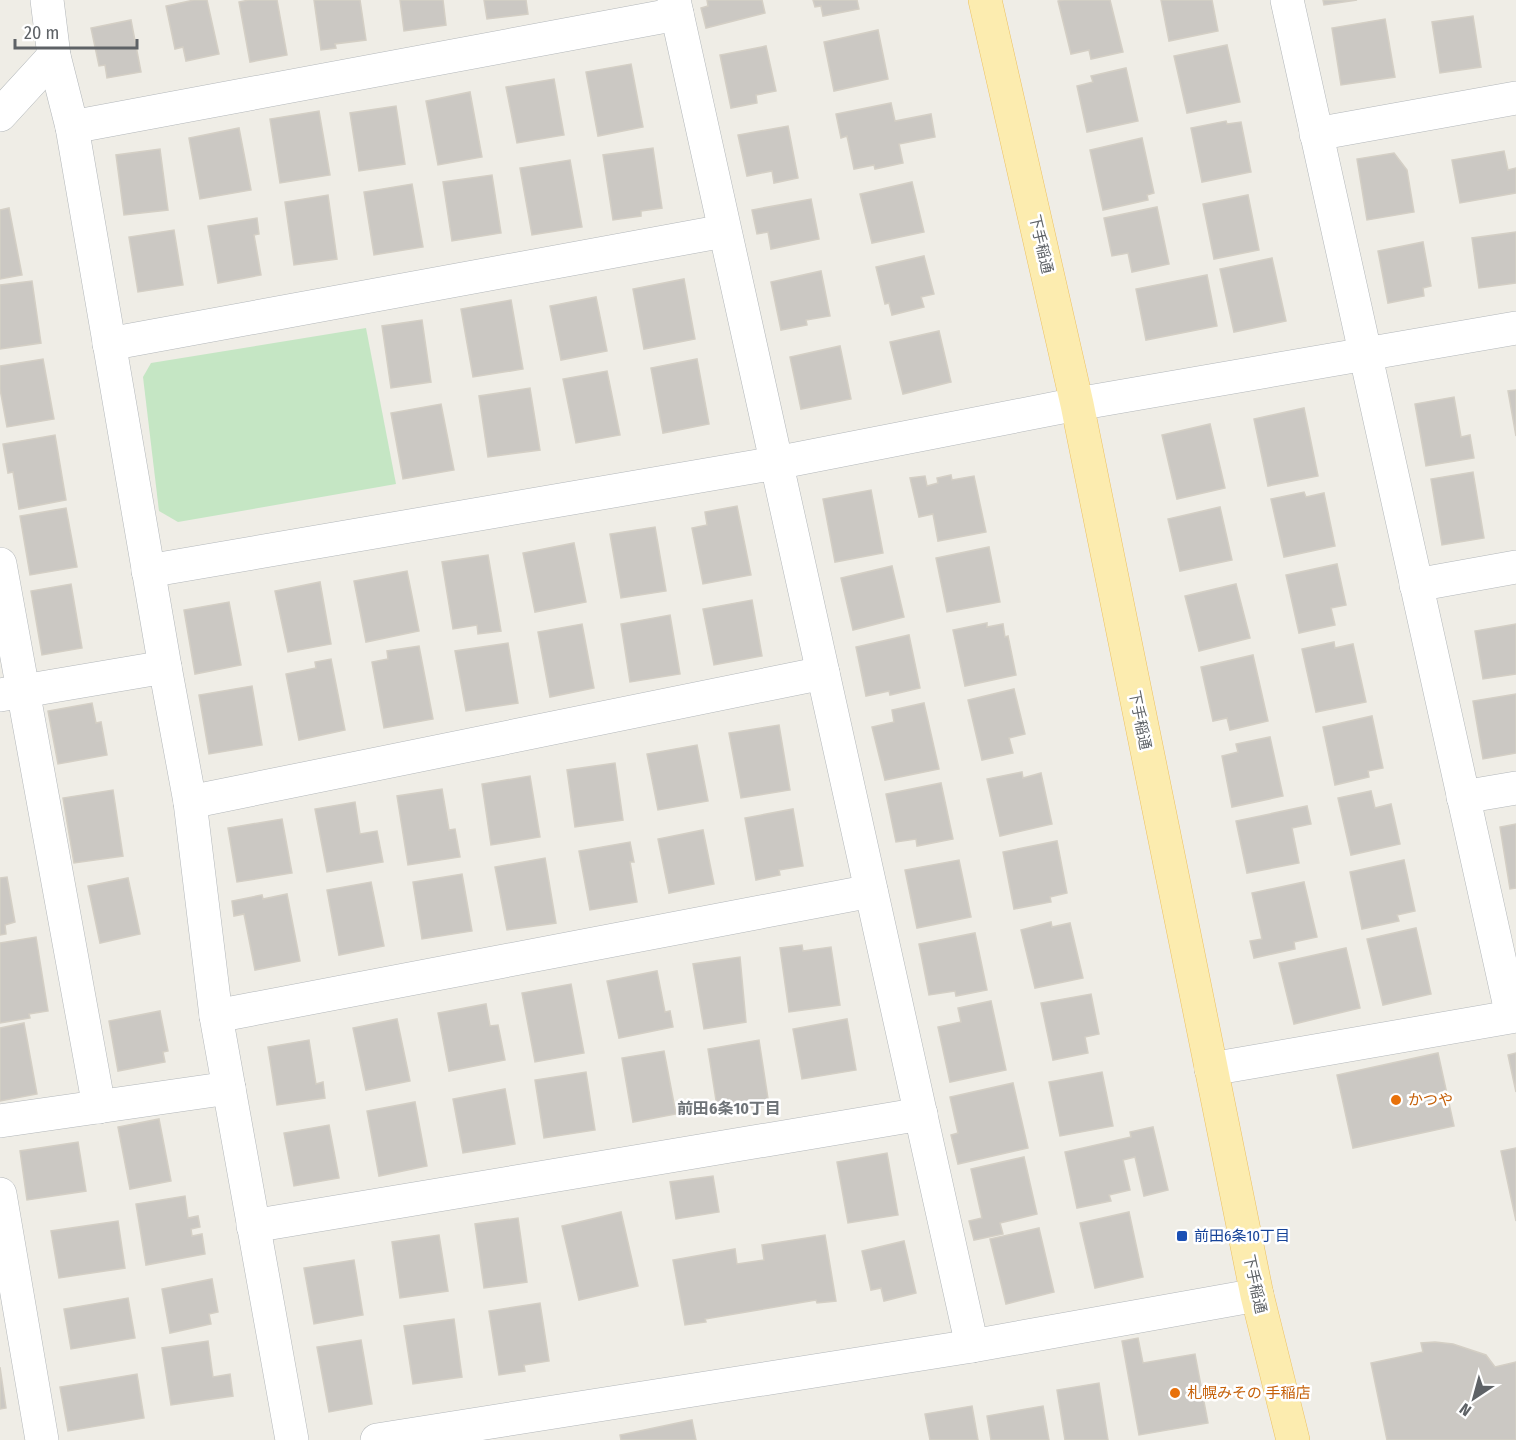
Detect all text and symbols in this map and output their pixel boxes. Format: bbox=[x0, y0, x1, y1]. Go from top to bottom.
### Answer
scale bar bbox=[15, 12, 136, 50]
text: 20 m bbox=[24, 22, 59, 44]
street label: 下手稲通 bbox=[1025, 213, 1057, 275]
street label: 下手稲通 bbox=[1125, 689, 1155, 751]
place label: かつや bbox=[1408, 1091, 1453, 1109]
marker: かつや bbox=[1389, 1093, 1403, 1107]
district label: 前田6条10丁目 bbox=[677, 1099, 781, 1118]
place label: 前田6条10丁目 bbox=[1194, 1227, 1290, 1245]
marker: 前田6条10丁目 bbox=[1175, 1229, 1189, 1243]
street label: 下手稲通 bbox=[1240, 1253, 1270, 1315]
north arrow bbox=[1444, 1368, 1504, 1428]
place label: 札幌みその 手稲店 bbox=[1187, 1384, 1311, 1402]
marker: 札幌みその 手稲店 bbox=[1168, 1386, 1182, 1400]
text: N bbox=[1456, 1399, 1475, 1420]

